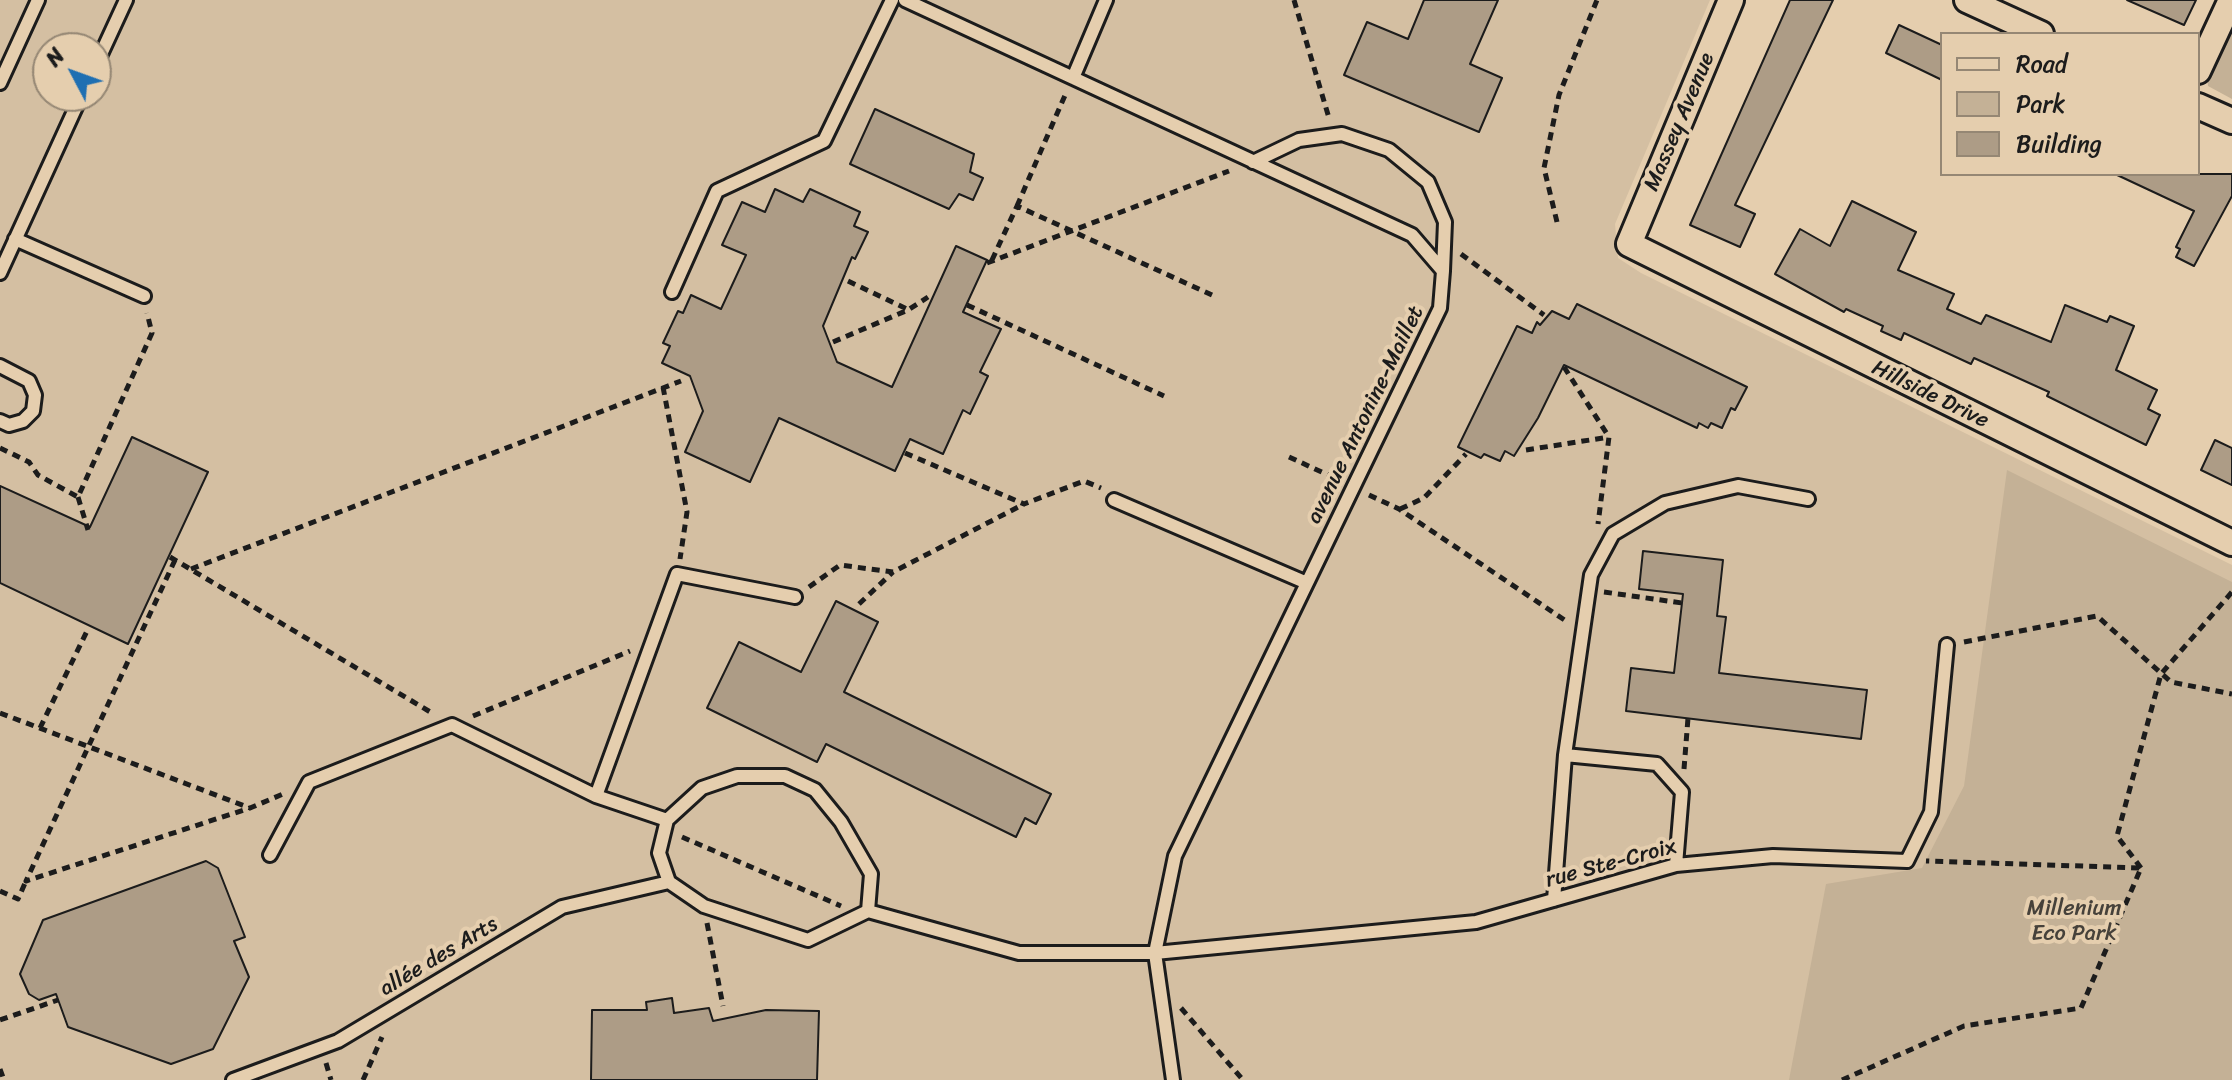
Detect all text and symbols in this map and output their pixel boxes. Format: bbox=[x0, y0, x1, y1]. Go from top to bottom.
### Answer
north arrow bbox=[32, 32, 112, 112]
legend bbox=[1940, 32, 2200, 176]
text: N bbox=[35, 39, 75, 76]
text: Road bbox=[2016, 43, 2067, 85]
street label: Massey Avenue bbox=[1639, 49, 1721, 195]
text: Park bbox=[2016, 83, 2065, 125]
text: Building bbox=[2016, 123, 2102, 165]
street label: avenue Antonine-Maillet bbox=[1302, 302, 1430, 528]
street label: Hillside Drive bbox=[1867, 355, 1993, 435]
street label: rue Ste-Croix bbox=[1543, 834, 1679, 894]
park label: Millenium Eco Park bbox=[2027, 896, 2121, 948]
street label: allée des Arts bbox=[375, 912, 503, 1002]

